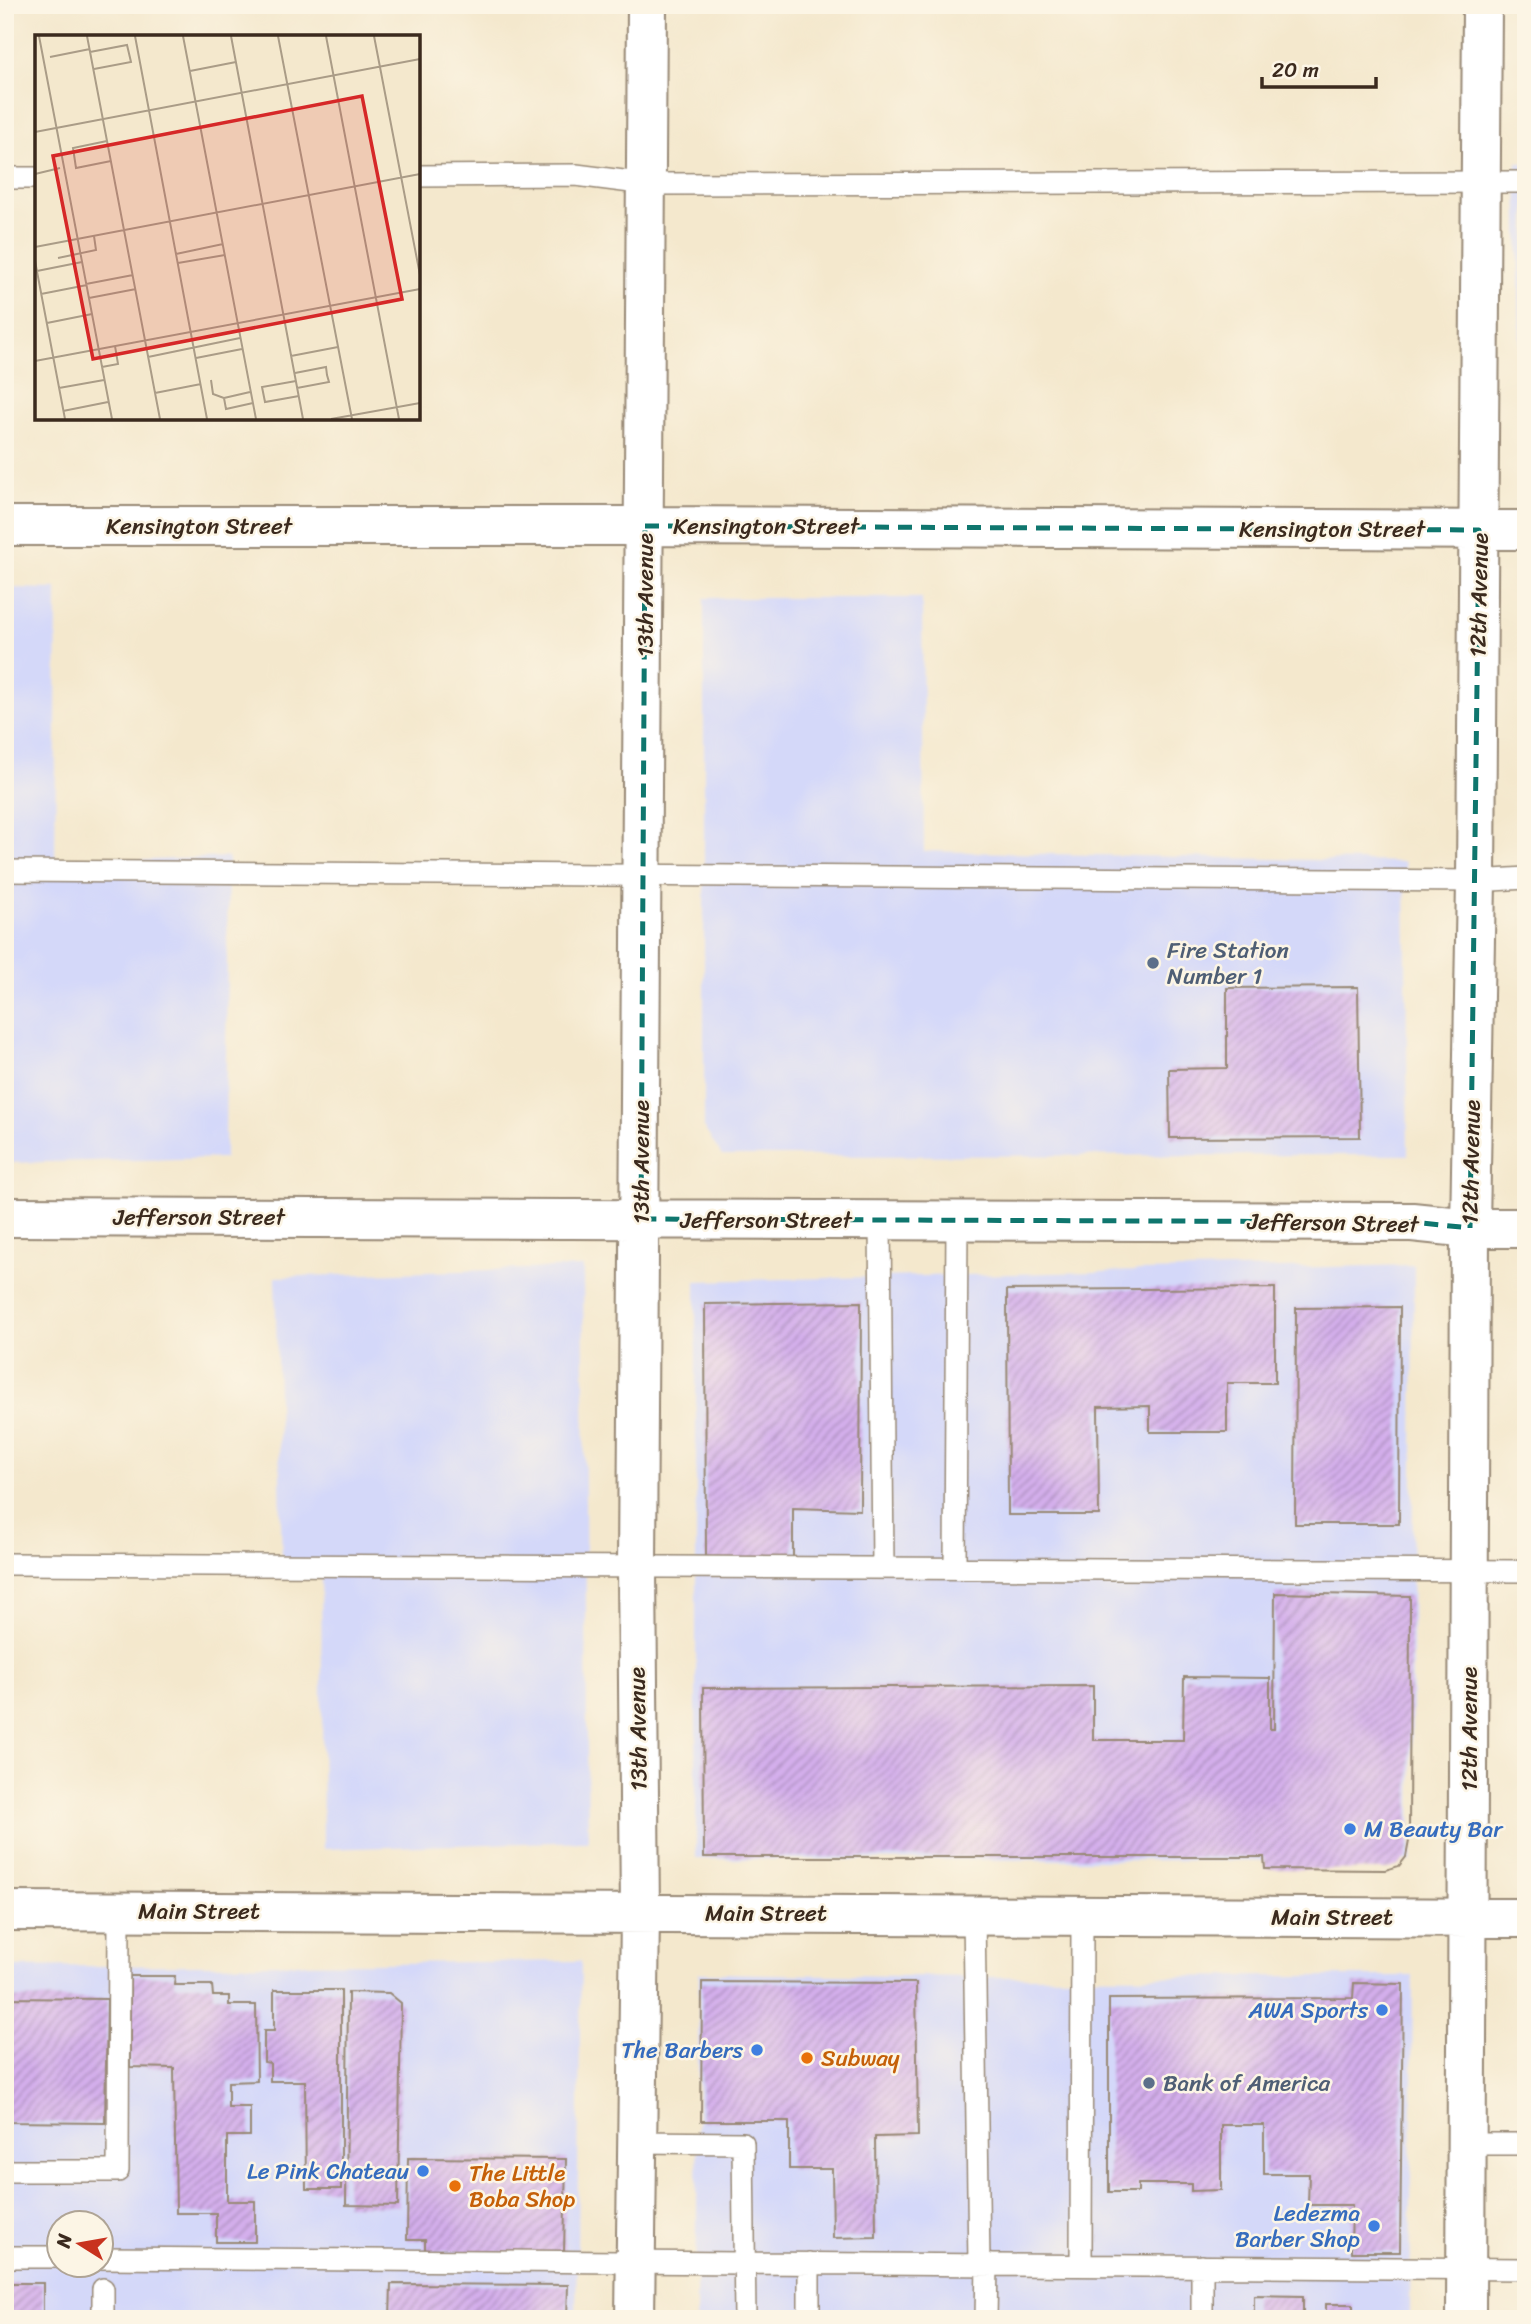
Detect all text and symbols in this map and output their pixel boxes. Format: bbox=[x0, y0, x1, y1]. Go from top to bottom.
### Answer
inset map bbox=[35, 35, 420, 420]
scale bar bbox=[1262, 46, 1375, 90]
text: 20 m bbox=[1272, 51, 1319, 89]
street label: Kensington Street bbox=[106, 506, 294, 547]
street label: Kensington Street bbox=[673, 506, 861, 547]
street label: Kensington Street bbox=[1239, 509, 1427, 550]
street label: 12th Avenue bbox=[1457, 532, 1501, 658]
street label: 13th Avenue bbox=[625, 533, 666, 657]
place label: Fire Station Number 1 bbox=[1167, 930, 1289, 997]
marker: Fire Station Number 1 bbox=[1145, 955, 1161, 971]
street label: 12th Avenue bbox=[1449, 1099, 1493, 1225]
street label: 13th Avenue bbox=[621, 1100, 662, 1224]
street label: Jefferson Street bbox=[112, 1197, 286, 1238]
street label: Jefferson Street bbox=[679, 1200, 853, 1241]
street label: Jefferson Street bbox=[1246, 1201, 1421, 1245]
street label: 13th Avenue bbox=[616, 1667, 660, 1791]
street label: 12th Avenue bbox=[1449, 1667, 1490, 1791]
place label: M Beauty Bar bbox=[1364, 1809, 1504, 1850]
marker: M Beauty Bar bbox=[1342, 1821, 1358, 1837]
street label: Main Street bbox=[138, 1891, 260, 1932]
street label: Main Street bbox=[705, 1893, 827, 1934]
street label: Main Street bbox=[1271, 1897, 1393, 1938]
place label: AWA Sports bbox=[1248, 1990, 1368, 2031]
marker: AWA Sports bbox=[1374, 2002, 1390, 2018]
place label: The Barbers bbox=[621, 2030, 743, 2071]
place label: Subway bbox=[821, 2038, 900, 2079]
marker: The Barbers bbox=[749, 2042, 765, 2058]
marker: Subway bbox=[799, 2050, 815, 2066]
place label: Bank of America bbox=[1163, 2063, 1330, 2104]
marker: Bank of America bbox=[1141, 2075, 1157, 2091]
place label: Le Pink Chateau bbox=[247, 2151, 409, 2192]
place label: The Little Boba Shop bbox=[469, 2153, 575, 2220]
marker: Le Pink Chateau bbox=[415, 2163, 431, 2179]
marker: The Little Boba Shop bbox=[447, 2178, 463, 2194]
place label: Ledezma Barber Shop bbox=[1235, 2193, 1360, 2260]
north arrow bbox=[46, 2208, 116, 2278]
marker: Ledezma Barber Shop bbox=[1366, 2218, 1382, 2234]
text: N bbox=[46, 2230, 81, 2251]

